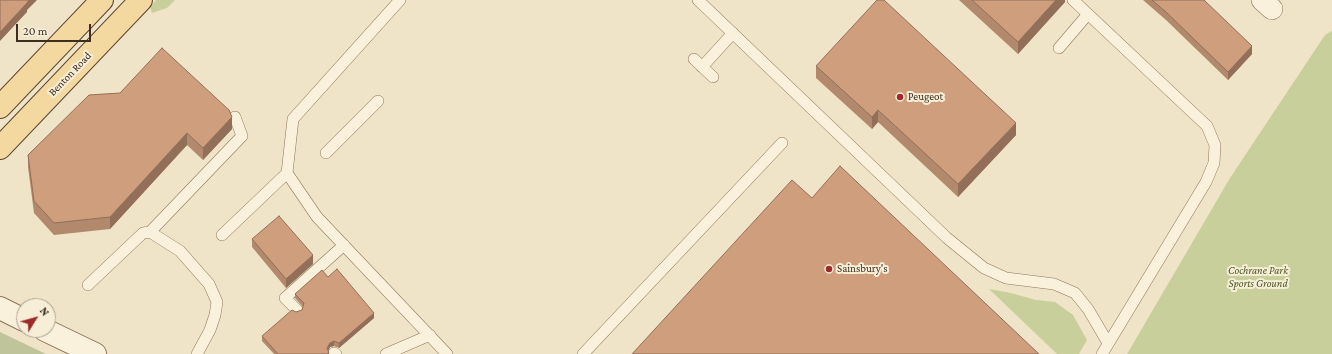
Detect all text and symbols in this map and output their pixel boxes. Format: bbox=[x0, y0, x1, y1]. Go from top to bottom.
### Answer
scale bar bbox=[18, 16, 93, 42]
text: 20 m bbox=[23, 24, 47, 38]
street label: Benton Road bbox=[46, 49, 94, 99]
place label: Peugeot bbox=[908, 90, 943, 104]
marker: Peugeot bbox=[895, 92, 905, 102]
place label: Sainsbury's bbox=[837, 262, 888, 276]
marker: Sainsbury's bbox=[824, 264, 834, 274]
park label: Cochrane Park Sports Ground bbox=[1228, 264, 1288, 290]
north arrow bbox=[16, 298, 56, 338]
text: N bbox=[38, 305, 52, 318]

